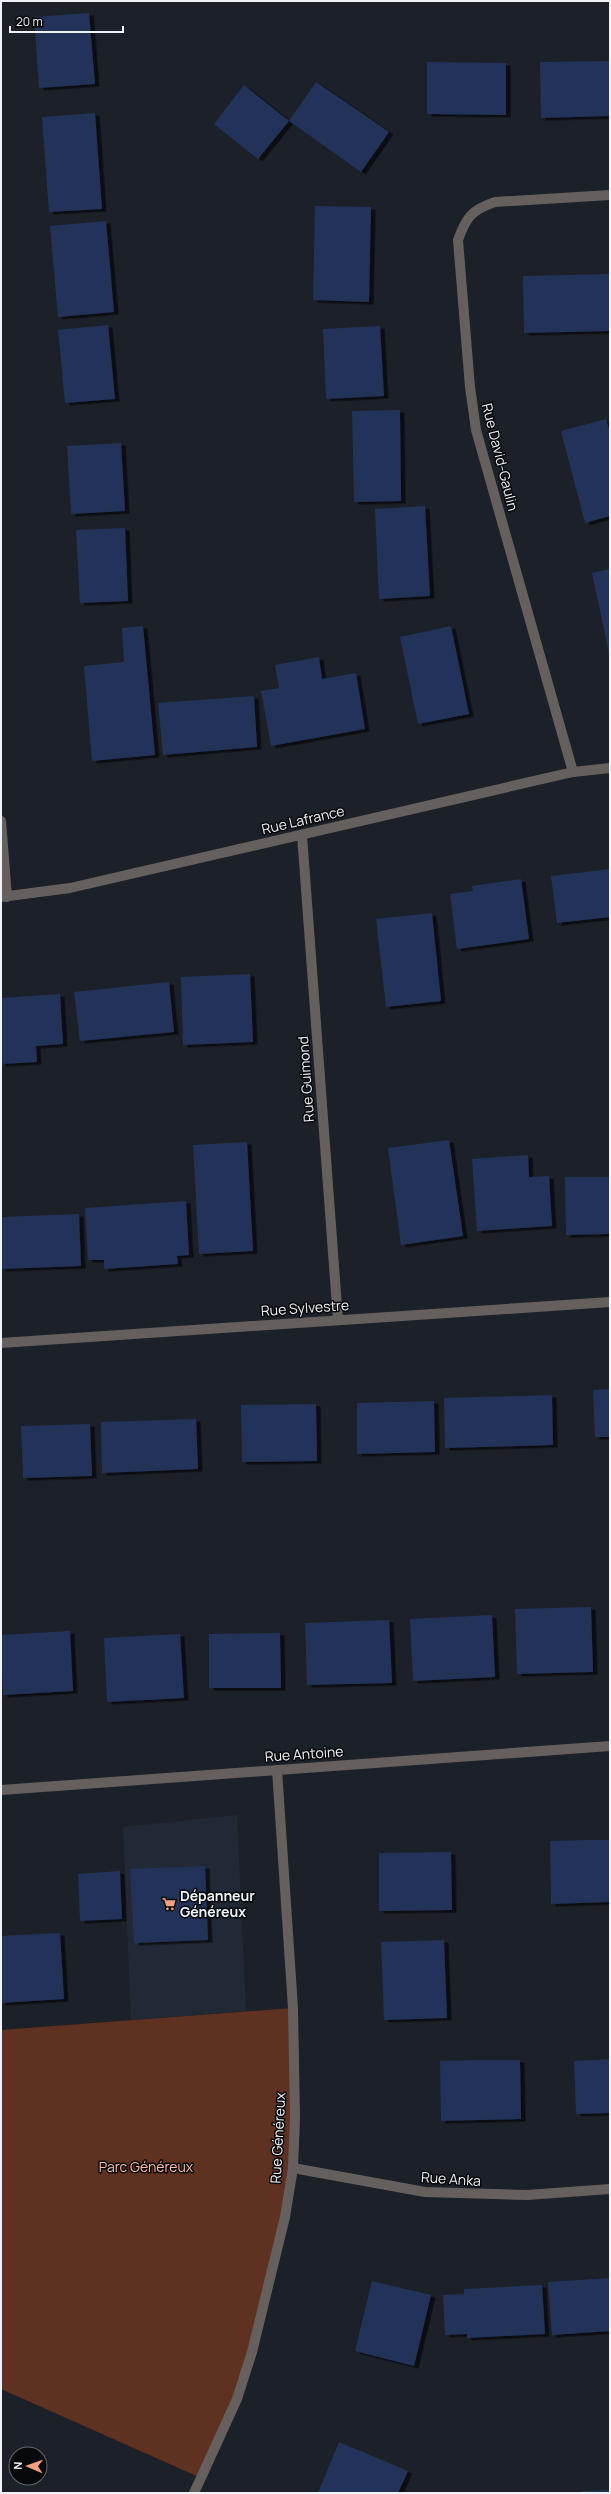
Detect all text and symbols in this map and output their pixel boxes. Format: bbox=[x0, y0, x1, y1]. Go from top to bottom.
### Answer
scale bar bbox=[10, 8, 123, 34]
text: 20 m bbox=[16, 13, 43, 30]
street label: Rue David-Gaulin bbox=[478, 401, 523, 513]
street label: Rue Lafrance bbox=[260, 801, 346, 838]
street label: Rue Guimond bbox=[293, 1035, 318, 1123]
street label: Rue Sylvestre bbox=[260, 1295, 350, 1320]
street label: Rue Antoine bbox=[264, 1741, 344, 1766]
place label: Dépanneur Généreux bbox=[180, 1886, 255, 1921]
supermarket icon: Dépanneur Généreux bbox=[161, 1896, 177, 1912]
street label: Rue Généreux bbox=[266, 2091, 289, 2184]
park label: Parc Généreux bbox=[99, 2157, 194, 2176]
street label: Rue Anka bbox=[420, 2167, 482, 2190]
north arrow bbox=[8, 2446, 48, 2486]
text: N bbox=[10, 2461, 25, 2470]

